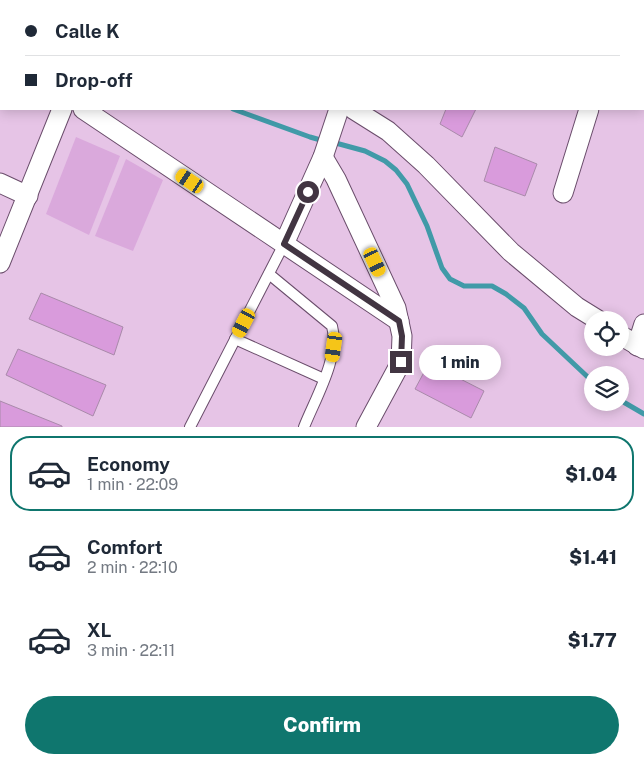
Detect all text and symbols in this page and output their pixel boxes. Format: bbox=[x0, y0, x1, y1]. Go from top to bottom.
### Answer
text: Calle K bbox=[55, 20, 120, 42]
text: Drop-off bbox=[55, 69, 132, 91]
car bbox=[173, 166, 206, 196]
route start bbox=[297, 181, 319, 203]
car bbox=[361, 245, 388, 279]
car bbox=[230, 306, 257, 340]
map controls bbox=[584, 311, 629, 411]
button: locate bbox=[584, 311, 629, 356]
car bbox=[324, 331, 343, 363]
callout: 1 min bbox=[418, 344, 501, 380]
route end bbox=[390, 351, 412, 373]
text: 1 min bbox=[440, 353, 480, 372]
button: layers bbox=[584, 366, 629, 411]
icon: car bbox=[27, 451, 72, 496]
text: Economy bbox=[87, 453, 170, 475]
text: $1.04 bbox=[565, 463, 617, 485]
text: 1 min · 22:09 bbox=[87, 475, 178, 494]
icon: car bbox=[27, 534, 72, 579]
text: Comfort bbox=[87, 536, 163, 558]
text: $1.41 bbox=[569, 546, 617, 568]
text: 2 min · 22:10 bbox=[87, 558, 178, 577]
icon: car bbox=[27, 617, 72, 662]
text: XL bbox=[87, 619, 112, 641]
text: $1.77 bbox=[568, 629, 617, 651]
text: 3 min · 22:11 bbox=[87, 641, 175, 660]
button: Confirm bbox=[25, 696, 619, 754]

